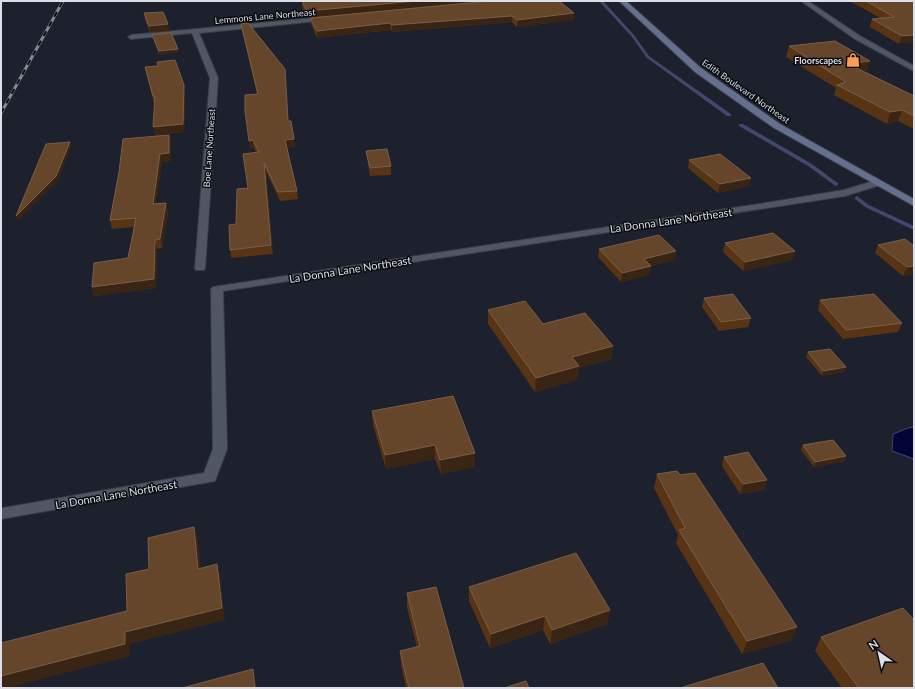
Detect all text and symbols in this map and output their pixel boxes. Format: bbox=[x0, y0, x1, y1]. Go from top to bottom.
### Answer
street label: Lemmons Lane Northeast bbox=[214, 6, 317, 26]
shop icon: Floorscapes bbox=[845, 52, 861, 68]
place label: Floorscapes bbox=[794, 55, 842, 66]
street label: Edith Boulevard Northeast bbox=[700, 57, 793, 126]
street label: Boe Lane Northeast bbox=[201, 108, 217, 188]
street label: La Donna Lane Northeast bbox=[609, 205, 733, 235]
street label: La Donna Lane Northeast bbox=[288, 253, 412, 285]
street label: La Donna Lane Northeast bbox=[54, 477, 178, 511]
north arrow bbox=[859, 633, 899, 673]
text: N bbox=[866, 637, 880, 652]

